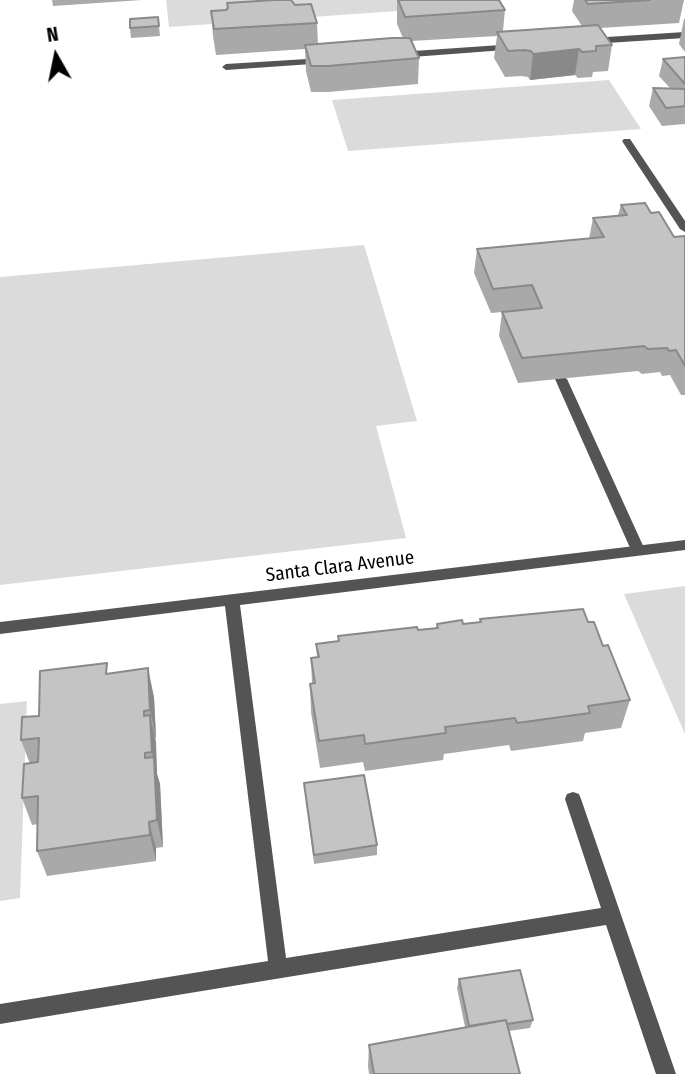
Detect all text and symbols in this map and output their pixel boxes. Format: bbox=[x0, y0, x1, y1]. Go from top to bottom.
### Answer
north arrow bbox=[21, 21, 91, 91]
text: N bbox=[45, 23, 60, 47]
street label: Santa Clara Avenue bbox=[265, 547, 415, 587]

